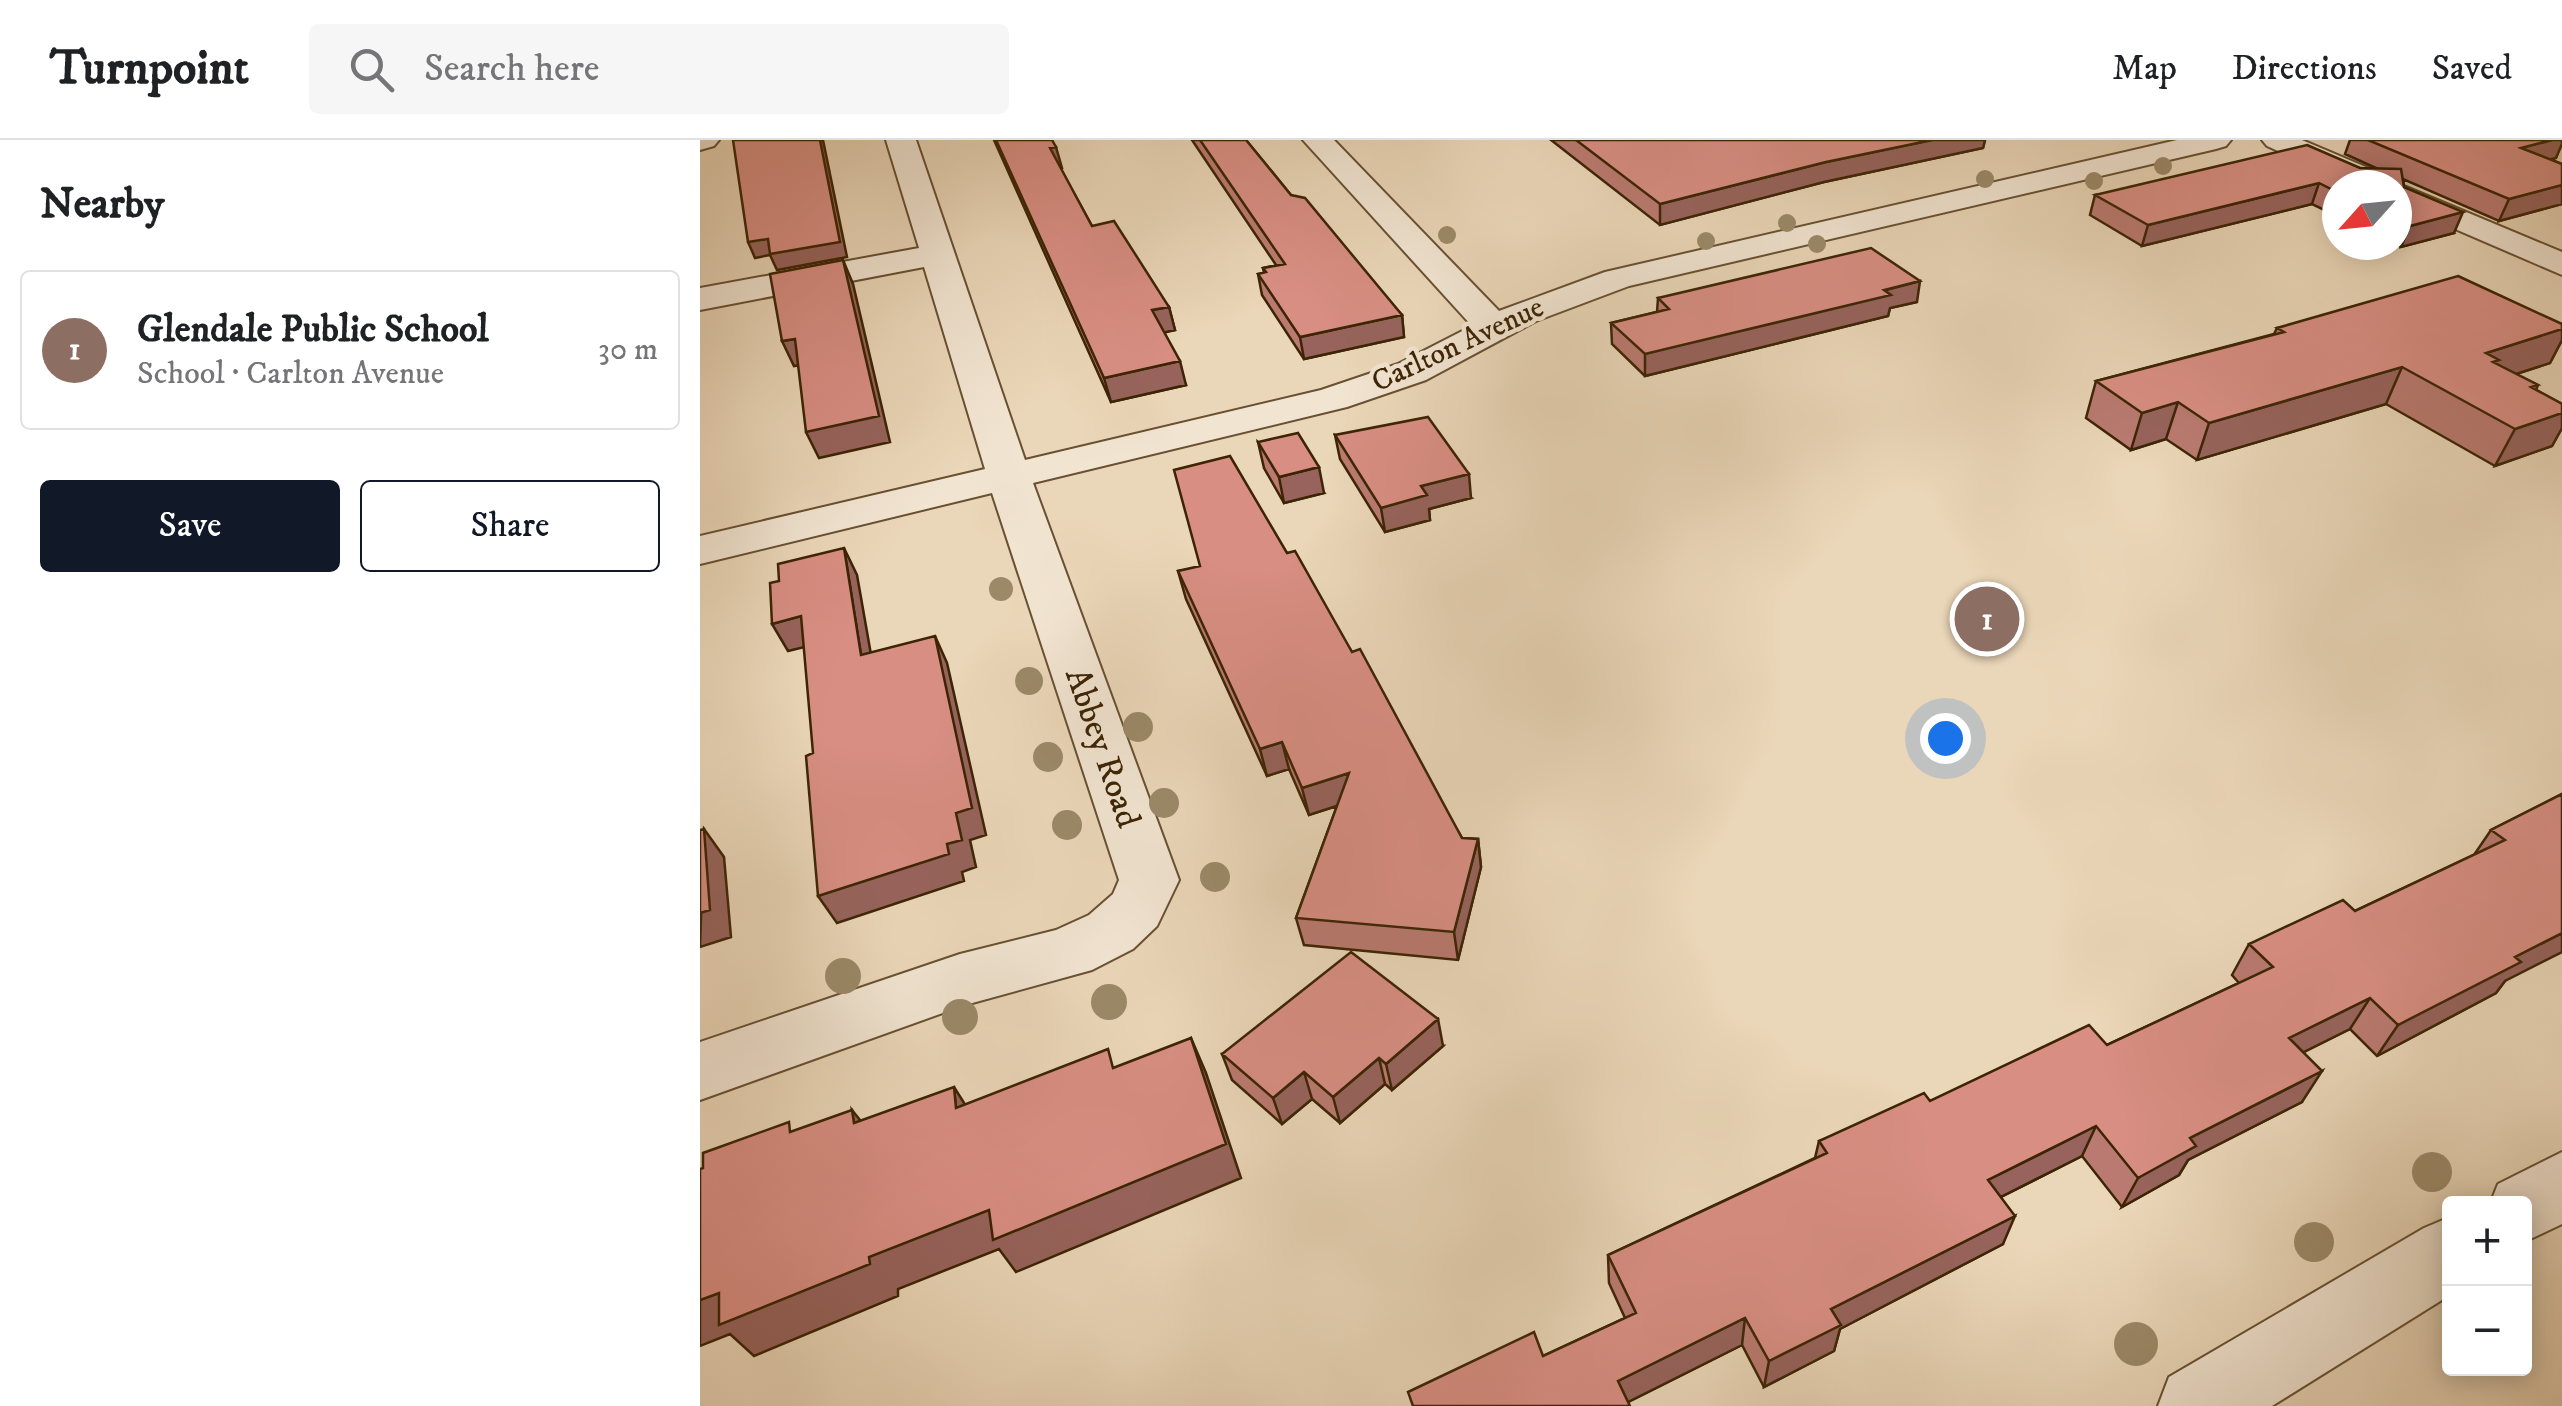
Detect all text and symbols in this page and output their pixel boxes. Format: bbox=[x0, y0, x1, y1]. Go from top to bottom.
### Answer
search box bbox=[309, 24, 1009, 114]
text: Turnpoint bbox=[50, 39, 249, 99]
icon: search bbox=[344, 42, 399, 97]
text: Search here bbox=[424, 45, 600, 93]
text: Map bbox=[2112, 47, 2177, 91]
text: Directions bbox=[2232, 47, 2377, 91]
text: Saved bbox=[2432, 47, 2512, 91]
north arrow bbox=[2322, 170, 2412, 260]
text: Nearby bbox=[40, 179, 164, 231]
street label: Carlton Avenue bbox=[1366, 289, 1550, 401]
text: Glendale Public School bbox=[137, 306, 489, 354]
text: 1 bbox=[69, 330, 80, 370]
text: 30 m bbox=[598, 330, 658, 370]
text: School · Carlton Avenue bbox=[137, 354, 444, 394]
button: Save bbox=[40, 480, 340, 572]
button: Share bbox=[360, 480, 660, 572]
pin: 1 bbox=[1954, 582, 2020, 656]
street label: Abbey Road bbox=[1054, 662, 1150, 834]
your location bbox=[1920, 713, 1971, 764]
map controls bbox=[2442, 1196, 2532, 1376]
button: + bbox=[2442, 1196, 2532, 1286]
button: − bbox=[2442, 1286, 2532, 1376]

